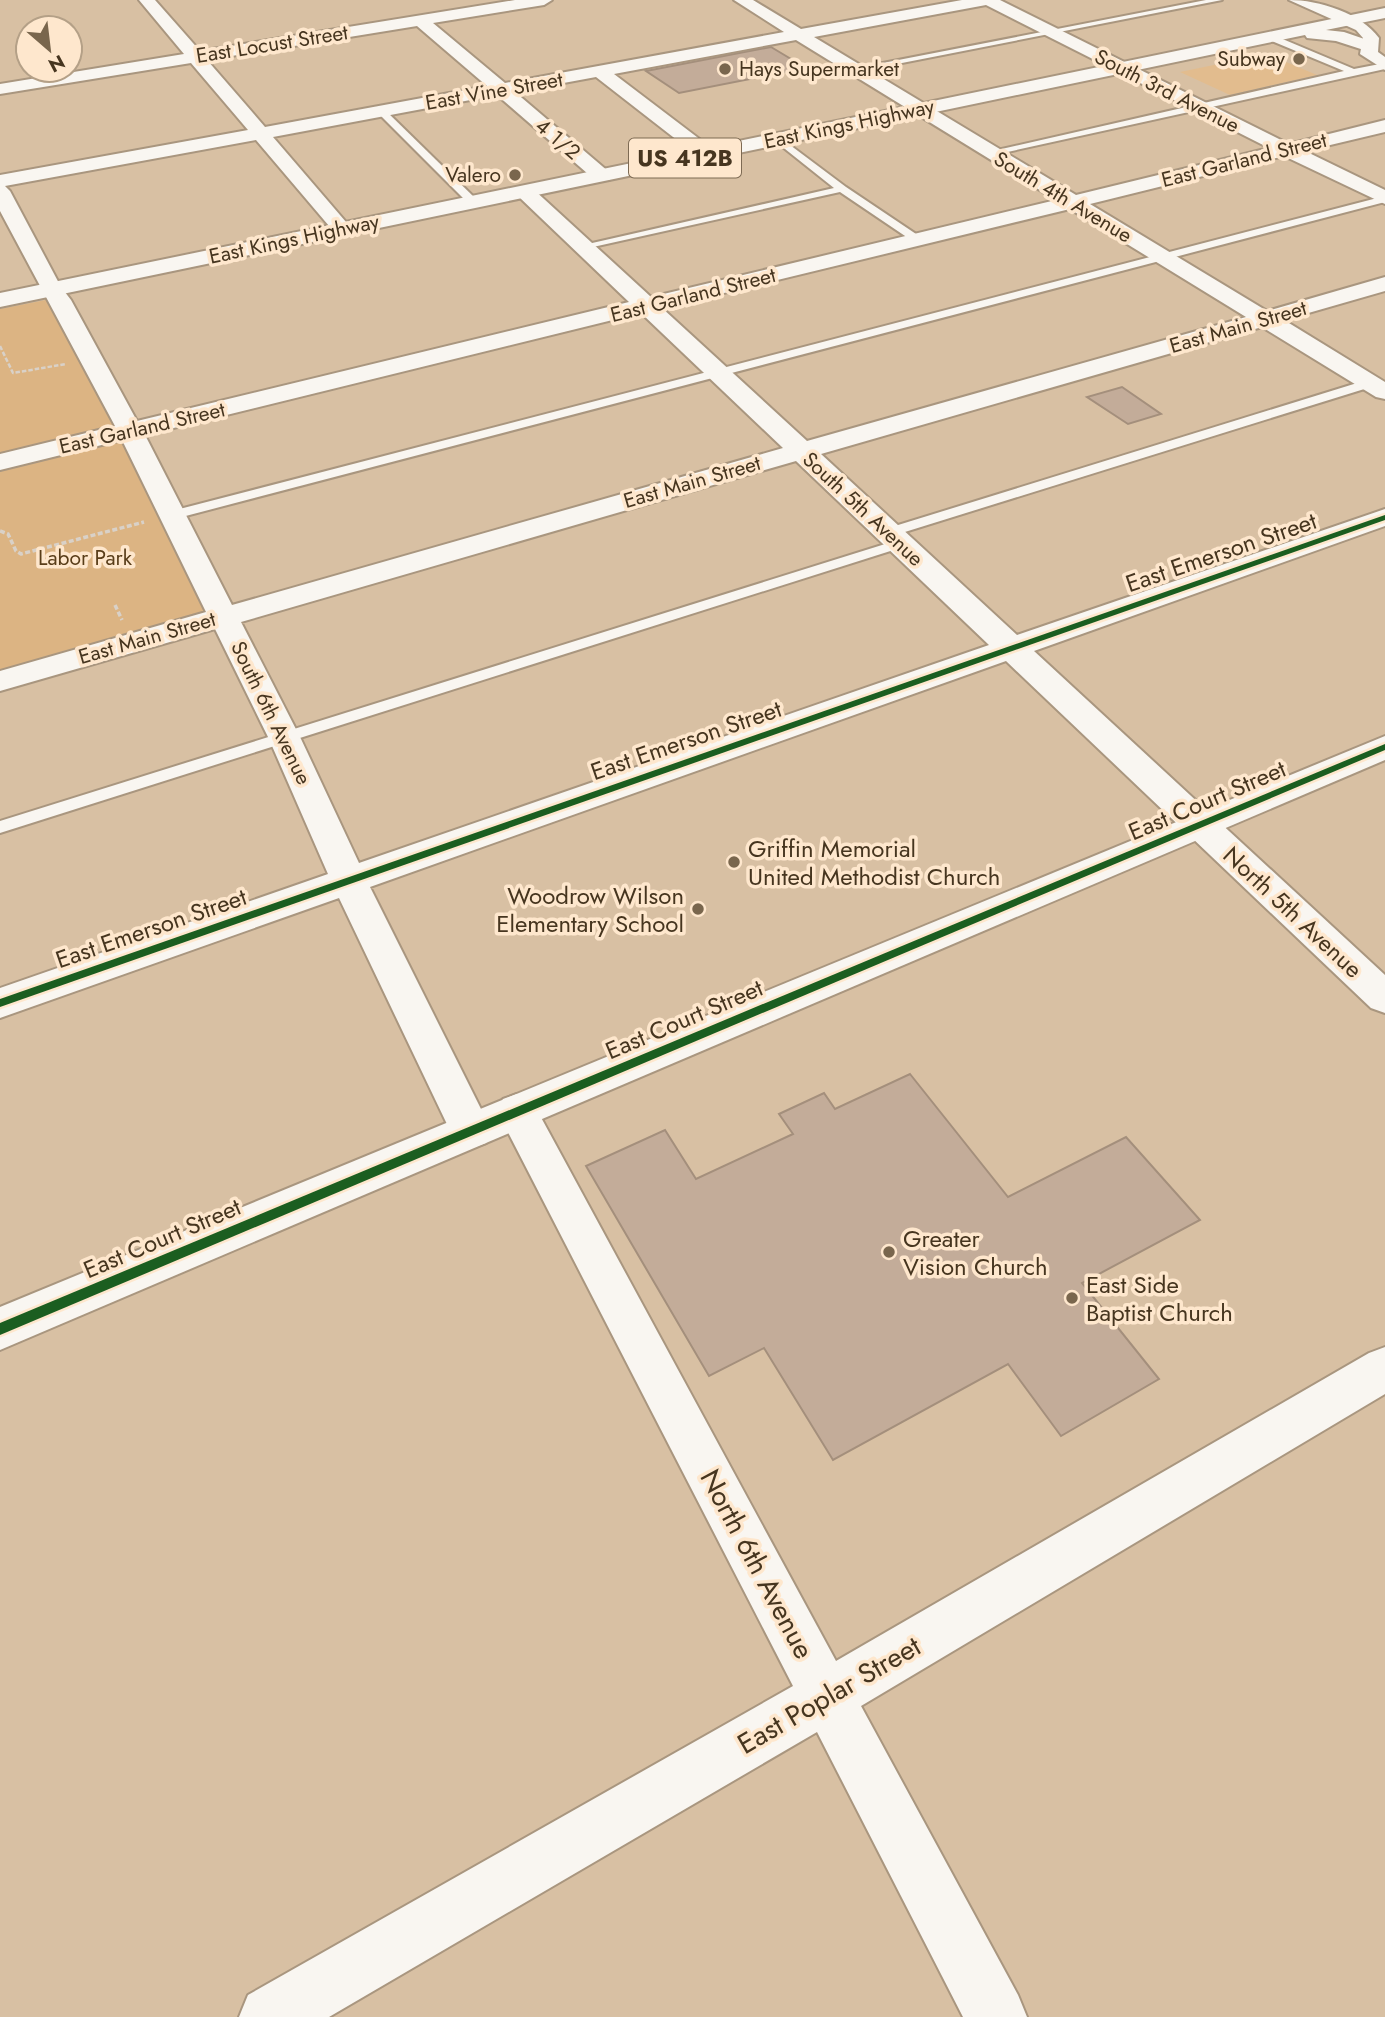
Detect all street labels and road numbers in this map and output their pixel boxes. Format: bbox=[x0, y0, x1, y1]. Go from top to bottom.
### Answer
street label: East Locust Street bbox=[194, 17, 350, 71]
street label: South 3rd Avenue bbox=[1089, 42, 1245, 140]
street label: East Vine Street bbox=[423, 64, 565, 118]
street label: East Kings Highway bbox=[761, 91, 938, 157]
street label: 4 1/2 bbox=[529, 111, 587, 167]
street label: East Garland Street bbox=[1158, 125, 1330, 195]
road number: US 412B bbox=[629, 139, 741, 178]
street label: South 4th Avenue bbox=[988, 144, 1138, 250]
street label: East Kings Highway bbox=[206, 206, 383, 272]
street label: East Garland Street bbox=[607, 260, 779, 330]
street label: East Main Street bbox=[1166, 293, 1310, 361]
street label: East Garland Street bbox=[56, 394, 228, 462]
street label: South 5th Avenue bbox=[796, 445, 930, 573]
street label: East Main Street bbox=[620, 448, 764, 516]
street label: East Emerson Street bbox=[1121, 503, 1321, 601]
street label: East Main Street bbox=[75, 604, 219, 672]
street label: South 6th Avenue bbox=[223, 636, 319, 790]
street label: East Emerson Street bbox=[586, 691, 786, 789]
street label: East Court Street bbox=[1123, 751, 1291, 849]
street label: North 5th Avenue bbox=[1215, 838, 1371, 986]
street label: East Emerson Street bbox=[51, 879, 251, 977]
street label: East Court Street bbox=[600, 970, 768, 1068]
street label: East Court Street bbox=[78, 1189, 246, 1287]
street label: North 6th Avenue bbox=[690, 1462, 824, 1666]
street label: East Poplar Street bbox=[730, 1626, 929, 1764]

